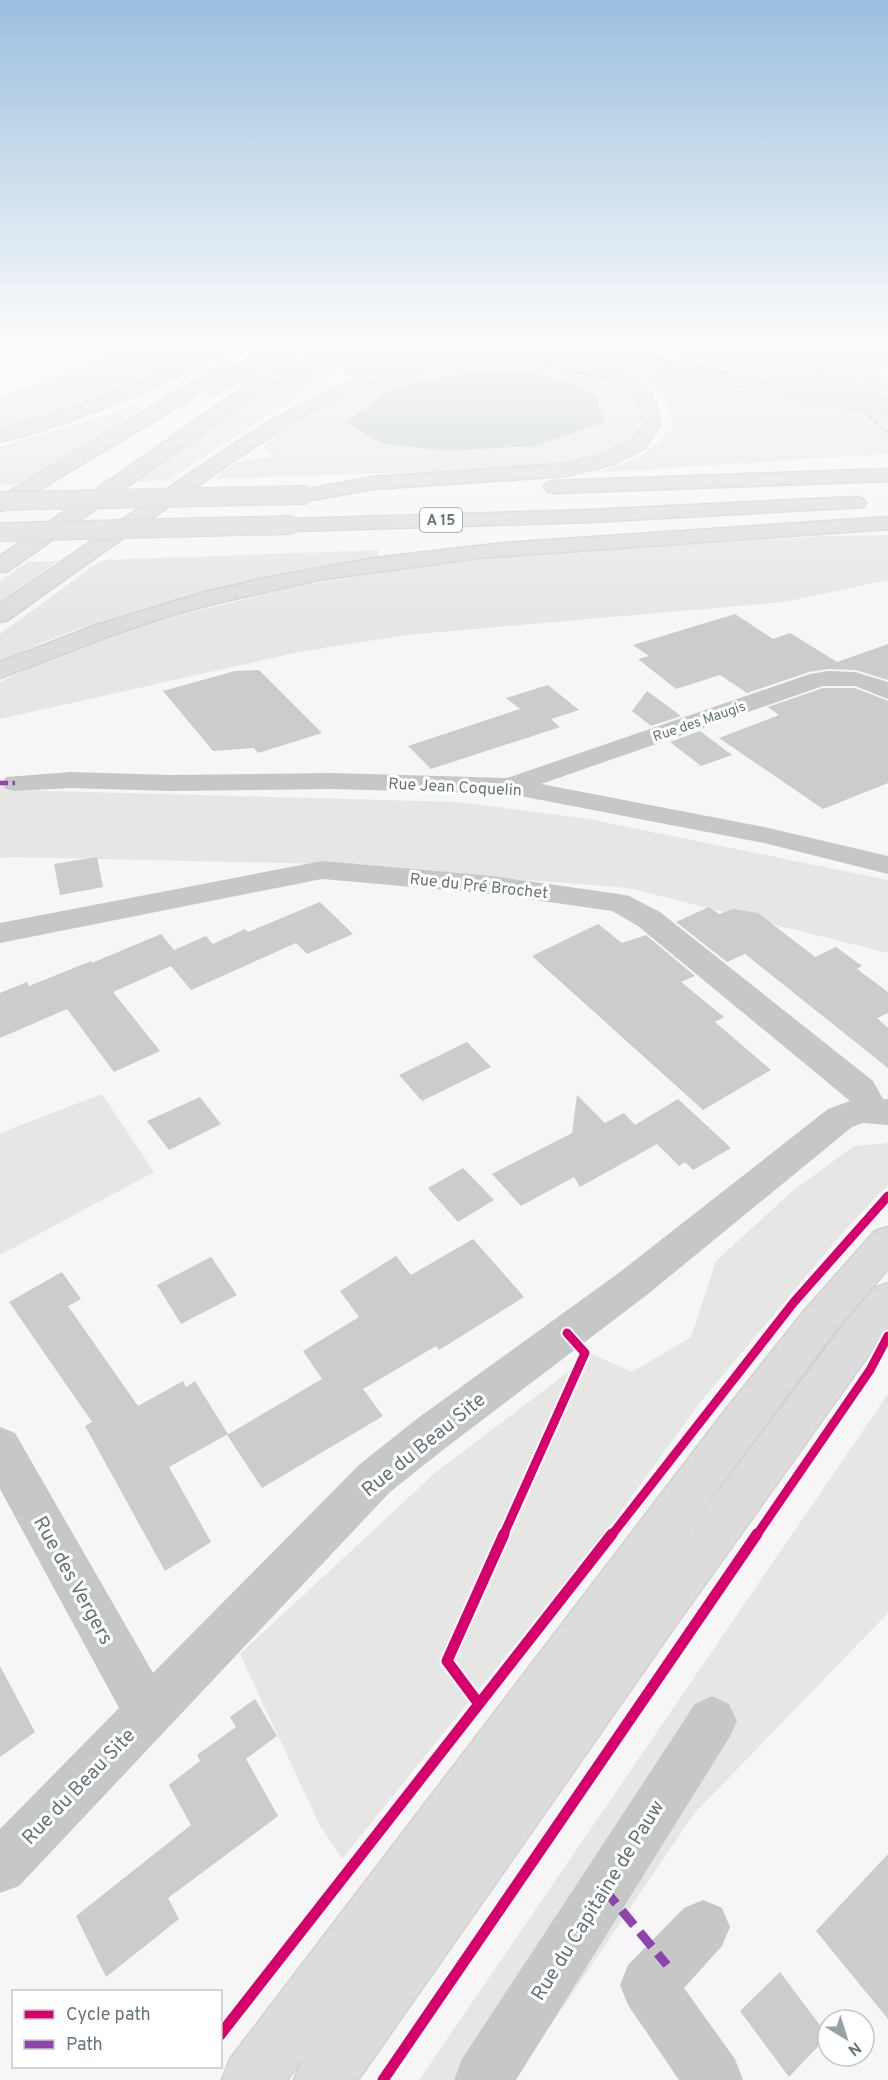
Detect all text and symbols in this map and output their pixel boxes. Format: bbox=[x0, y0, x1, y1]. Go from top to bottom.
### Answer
road number: A 15 bbox=[420, 508, 462, 532]
street label: Rue des Maugis bbox=[651, 699, 748, 746]
street label: Rue Jean Coquelin bbox=[388, 775, 522, 801]
street label: Rue du Pré Brochet bbox=[409, 870, 549, 904]
street label: Rue du Beau Site bbox=[357, 1387, 492, 1504]
street label: Rue des Vergers bbox=[26, 1512, 118, 1650]
street label: Rue du Beau Site bbox=[17, 1724, 142, 1851]
street label: Rue du Capitaine de Pauw bbox=[526, 1796, 671, 2006]
legend bbox=[12, 1990, 222, 2068]
text: Cycle path bbox=[66, 2004, 151, 2027]
north arrow bbox=[816, 2008, 876, 2068]
text: Path bbox=[66, 2034, 103, 2057]
text: N bbox=[843, 2037, 865, 2060]

